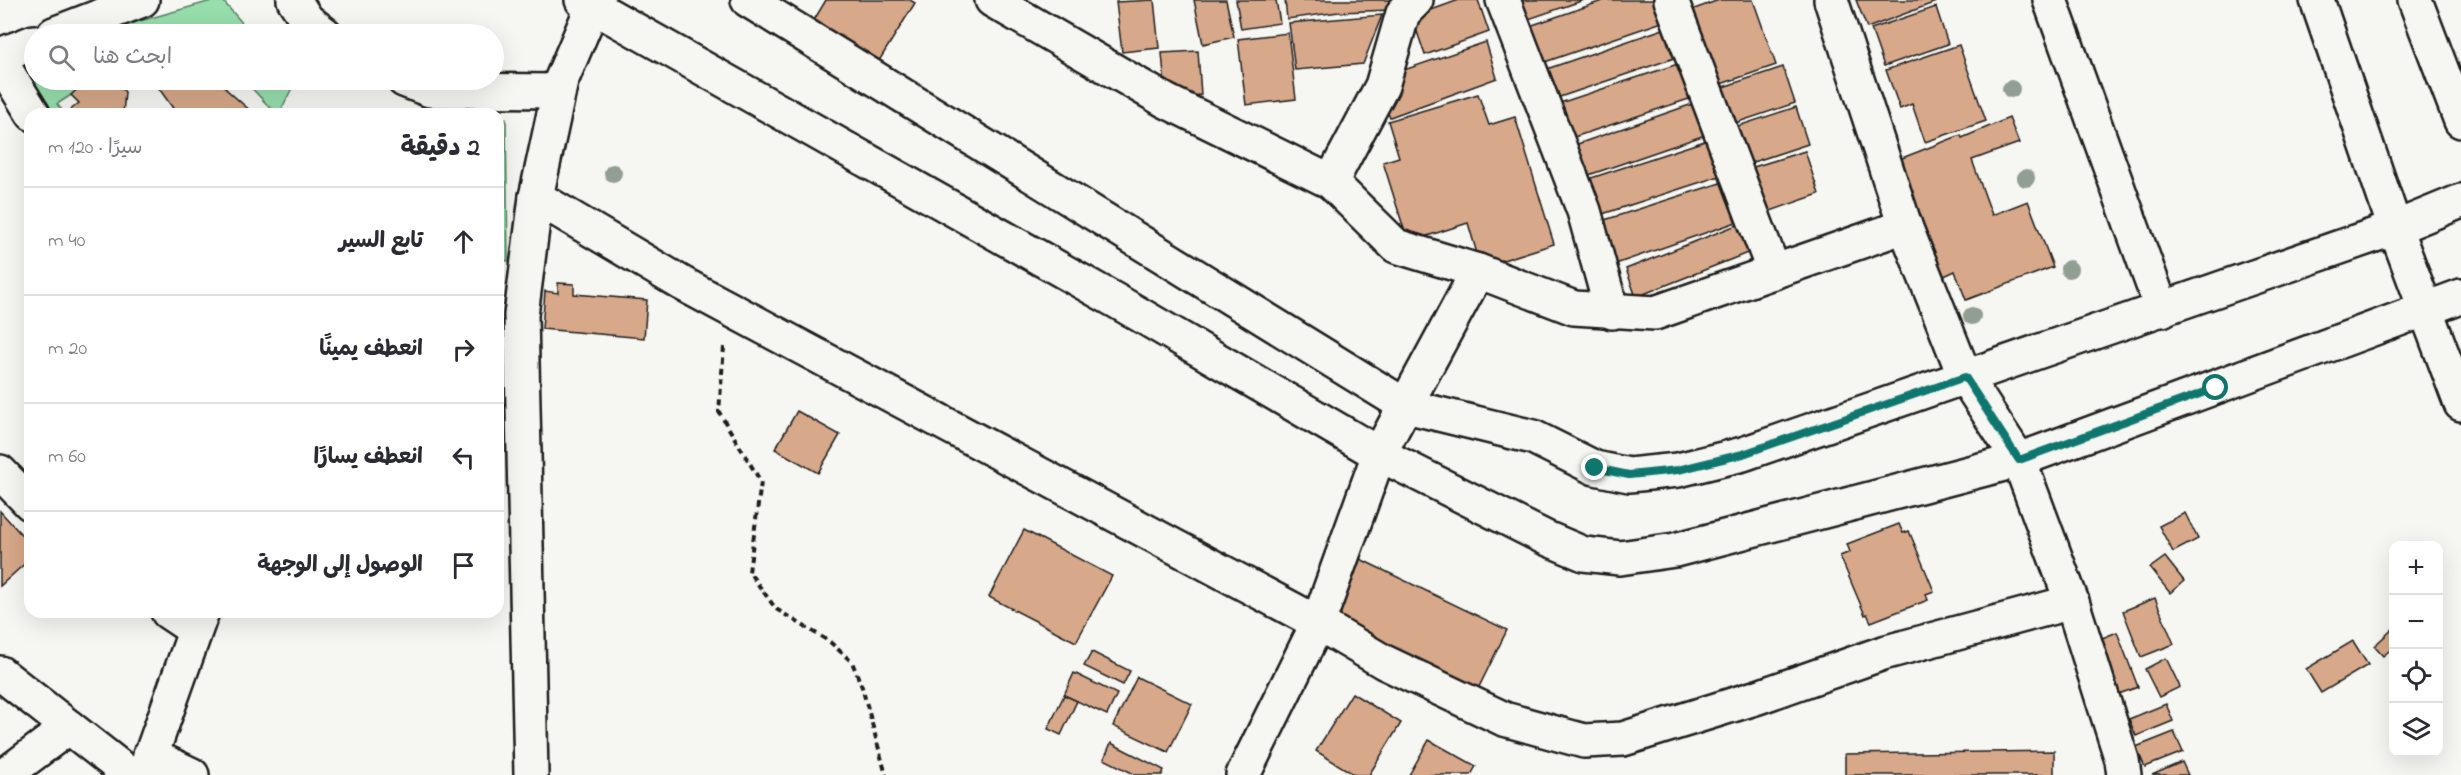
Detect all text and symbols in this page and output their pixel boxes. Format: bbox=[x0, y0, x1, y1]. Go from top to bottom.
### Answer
search box bbox=[24, 24, 504, 90]
icon: search bbox=[45, 41, 78, 74]
text: ابحث هنا bbox=[93, 42, 172, 74]
text: 2 دقيقة bbox=[401, 130, 480, 168]
text: سيرًا · 120 m bbox=[48, 134, 143, 163]
icon: ahead bbox=[447, 225, 480, 258]
text: تابع السير bbox=[339, 226, 423, 258]
text: 40 m bbox=[48, 227, 85, 256]
icon: right bbox=[447, 333, 480, 366]
text: انعطف يمينًا bbox=[319, 334, 423, 366]
text: 20 m bbox=[48, 335, 87, 364]
route start bbox=[2202, 374, 2228, 400]
icon: left bbox=[447, 441, 480, 474]
text: انعطف يسارًا bbox=[314, 442, 423, 474]
text: 60 m bbox=[48, 443, 86, 472]
route end bbox=[1581, 454, 1607, 480]
map controls bbox=[2389, 541, 2443, 757]
button: + bbox=[2389, 541, 2443, 595]
icon: arrive bbox=[447, 549, 480, 582]
text: الوصول إلى الوجهة bbox=[257, 550, 423, 582]
button: − bbox=[2389, 595, 2443, 649]
button: locate bbox=[2389, 649, 2443, 703]
button: layers bbox=[2389, 703, 2443, 757]

